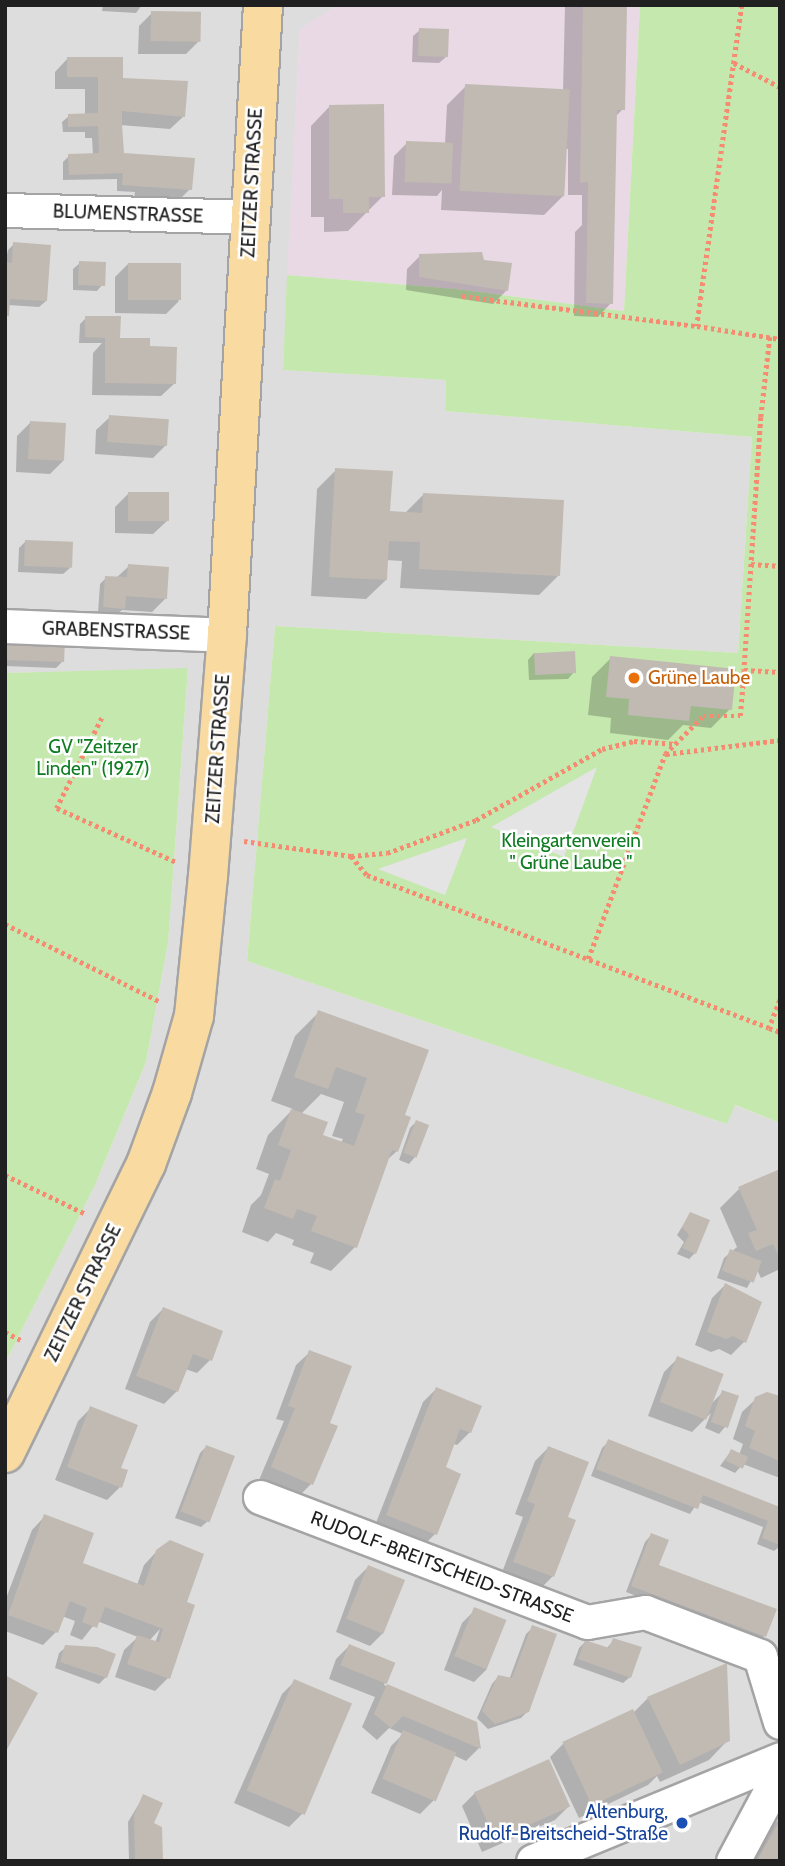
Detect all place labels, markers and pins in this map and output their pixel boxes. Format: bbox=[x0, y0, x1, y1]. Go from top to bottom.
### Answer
place label: Grüne Laube bbox=[648, 667, 750, 689]
marker: Grüne Laube bbox=[626, 670, 642, 686]
place label: Altenburg, Rudolf-Breitscheid-Straße bbox=[459, 1801, 668, 1845]
marker: Altenburg, Rudolf-Breitscheid-Straße bbox=[674, 1815, 690, 1831]

